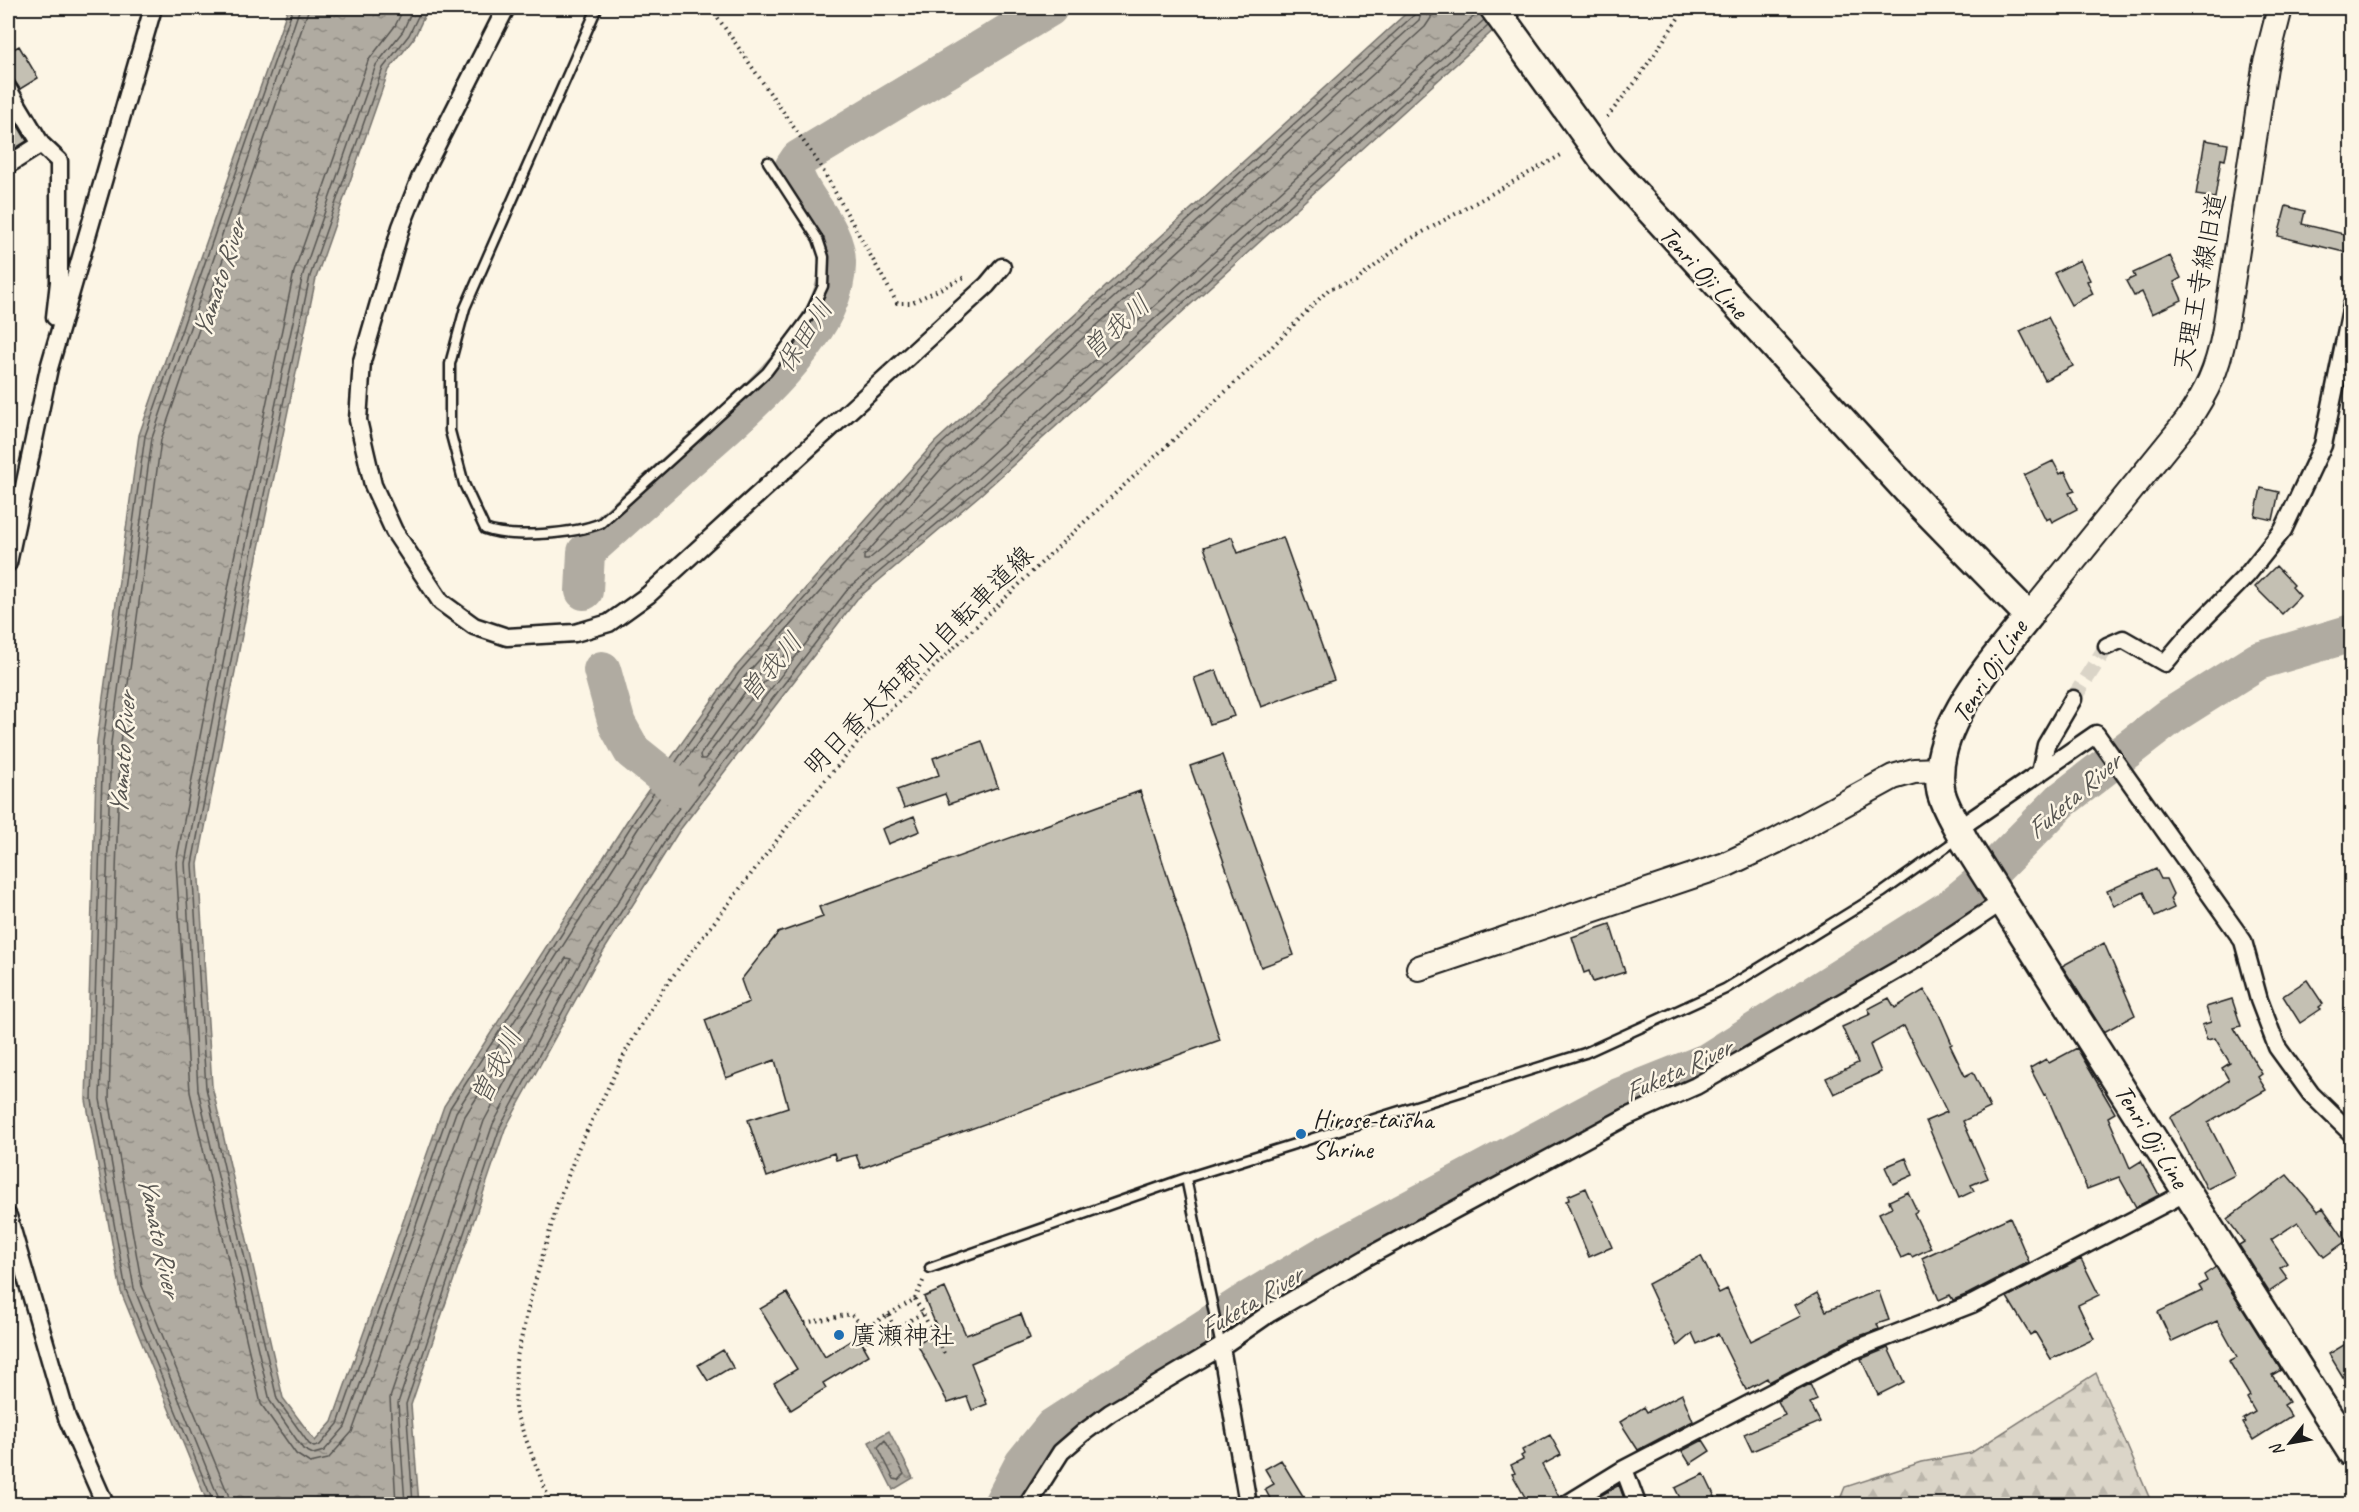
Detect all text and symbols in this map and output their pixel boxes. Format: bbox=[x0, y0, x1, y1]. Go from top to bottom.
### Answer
street label: 天理王寺線旧道 bbox=[2166, 190, 2233, 375]
water label: Yamato River bbox=[184, 211, 256, 342]
street label: Tenri Oji Line bbox=[1652, 219, 1756, 327]
water label: 曽我川 bbox=[1075, 287, 1157, 367]
water label: 保田川 bbox=[768, 293, 840, 379]
street label: 明日香大和郡山自転車道線 bbox=[796, 538, 1040, 782]
street label: Tenri Oji Line bbox=[1944, 612, 2036, 729]
water label: 曽我川 bbox=[732, 625, 810, 709]
water label: Yamato River bbox=[101, 687, 144, 816]
water label: Fuketa River bbox=[2019, 742, 2131, 846]
water label: 曽我川 bbox=[462, 1022, 530, 1110]
water label: Fuketa River bbox=[1618, 1028, 1741, 1110]
street label: Tenri Oji Line bbox=[2107, 1078, 2197, 1195]
place label: Hirose-taisha Shrine bbox=[1313, 1103, 1436, 1166]
marker: Hirose-taisha Shrine bbox=[1294, 1127, 1308, 1141]
water label: Yamato River bbox=[131, 1173, 190, 1304]
water label: Fuketa River bbox=[1192, 1255, 1312, 1346]
place label: 廣瀬神社 bbox=[851, 1319, 955, 1352]
marker: 廣瀬神社 bbox=[832, 1328, 846, 1342]
north arrow bbox=[2260, 1413, 2320, 1473]
text: N bbox=[2265, 1438, 2289, 1460]

